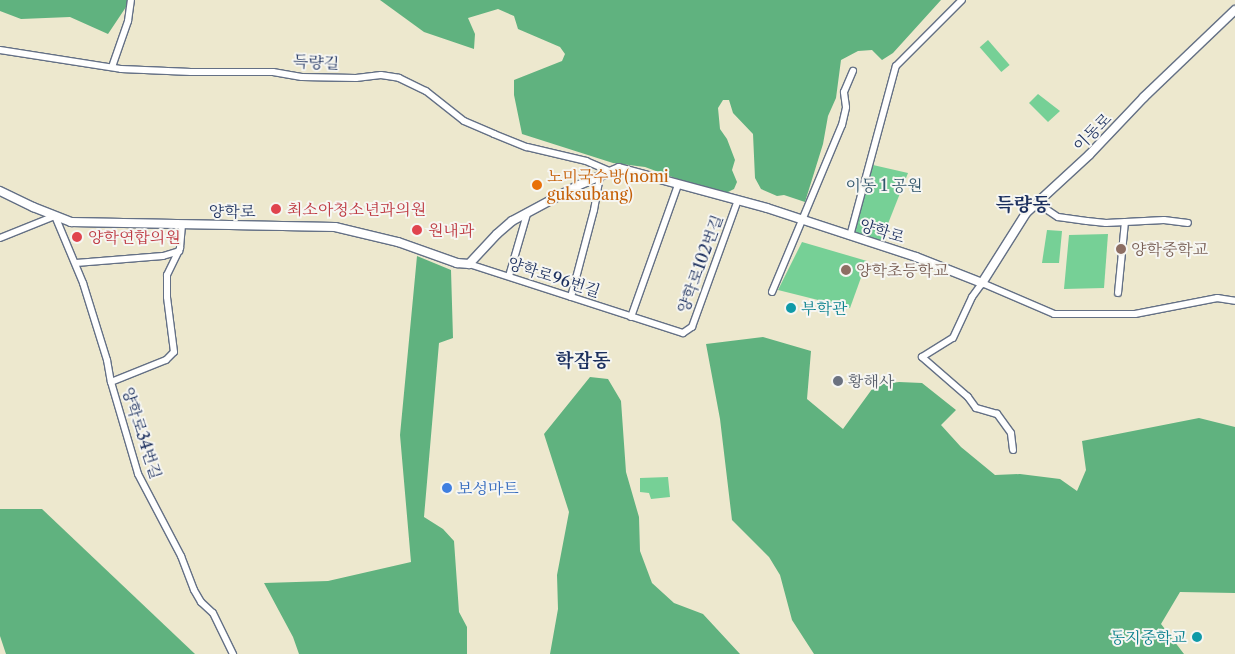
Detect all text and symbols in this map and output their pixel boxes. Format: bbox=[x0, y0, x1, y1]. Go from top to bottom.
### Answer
street label: 득량길 bbox=[292, 51, 340, 73]
street label: 이동로 bbox=[1069, 109, 1115, 155]
place label: 노미국수방(nomi guksubang) bbox=[547, 166, 669, 204]
park label: 이동 1 공원 bbox=[845, 175, 923, 195]
marker: 노미국수방(nomi guksubang) bbox=[531, 179, 543, 191]
district label: 득량동 bbox=[995, 194, 1051, 216]
place label: 최소아청소년과의원 bbox=[287, 199, 426, 219]
street label: 양학로 bbox=[209, 201, 255, 221]
marker: 최소아청소년과의원 bbox=[269, 202, 283, 216]
street label: 양학로102번길 bbox=[673, 212, 727, 316]
street label: 양학로 bbox=[857, 215, 907, 247]
place label: 원내과 bbox=[428, 220, 474, 240]
marker: 원내과 bbox=[410, 223, 424, 237]
place label: 양학연합의원 bbox=[88, 227, 181, 247]
marker: 양학연합의원 bbox=[70, 230, 84, 244]
place label: 양학중학교 bbox=[1131, 239, 1208, 259]
marker: 양학중학교 bbox=[1115, 243, 1127, 255]
street label: 양학로96번길 bbox=[505, 253, 603, 301]
place label: 양학초등학교 bbox=[856, 260, 949, 280]
marker: 양학초등학교 bbox=[840, 264, 852, 276]
place label: 부학관 bbox=[801, 298, 847, 318]
marker: 부학관 bbox=[785, 302, 797, 314]
district label: 학잠동 bbox=[555, 350, 611, 372]
place label: 황해사 bbox=[848, 371, 894, 391]
marker: 황해사 bbox=[832, 375, 844, 387]
street label: 양학로34번길 bbox=[118, 385, 166, 481]
place label: 보성마트 bbox=[457, 478, 519, 498]
marker: 보성마트 bbox=[441, 482, 453, 494]
place label: 동지중학교 bbox=[1110, 627, 1187, 647]
marker: 동지중학교 bbox=[1191, 631, 1203, 643]

